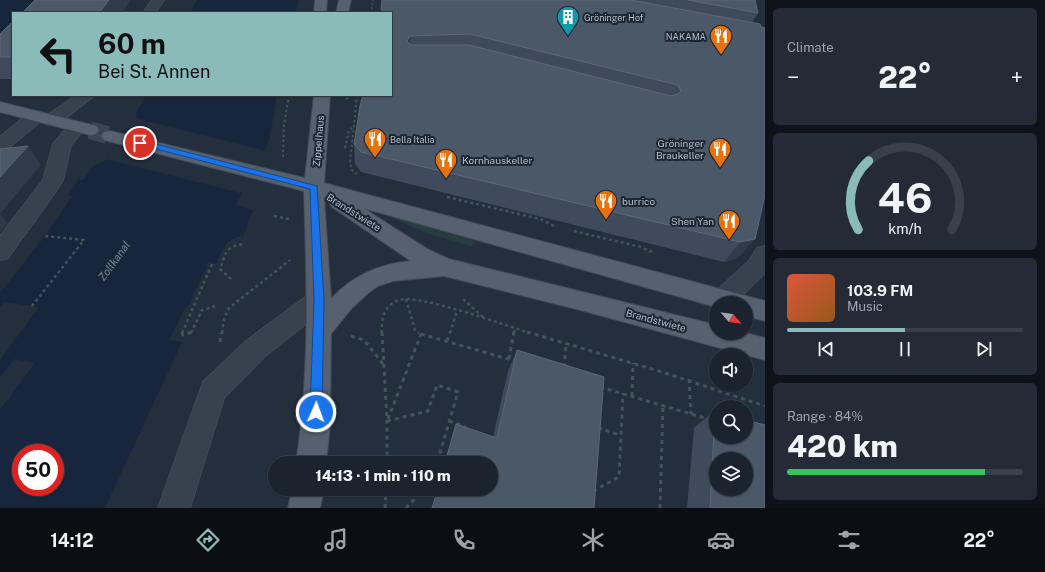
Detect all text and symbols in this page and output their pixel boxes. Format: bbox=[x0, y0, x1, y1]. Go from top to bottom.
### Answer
building icon: Gröninger Hof bbox=[555, 4, 581, 37]
place label: Gröninger Hof bbox=[584, 12, 644, 23]
restaurant icon: NAKAMA bbox=[708, 23, 734, 56]
text: 60 m bbox=[98, 27, 166, 60]
icon: left bbox=[32, 28, 84, 80]
place label: NAKAMA bbox=[666, 31, 707, 42]
text: Climate bbox=[787, 40, 834, 55]
text: 22° bbox=[878, 59, 932, 95]
text: Bei St. Annen bbox=[98, 61, 210, 82]
text: − bbox=[787, 64, 799, 90]
text: + bbox=[1011, 64, 1023, 90]
street label: Zippelhaus bbox=[310, 115, 326, 167]
pin bbox=[123, 126, 157, 160]
restaurant icon: Bella Italia bbox=[362, 126, 388, 159]
icon: arrive bbox=[129, 132, 151, 154]
place label: Bella Italia bbox=[390, 134, 434, 145]
restaurant icon: Gröninger Braukeller bbox=[707, 136, 733, 169]
place label: Gröninger Braukeller bbox=[656, 137, 704, 161]
restaurant icon: Kornhauskeller bbox=[433, 147, 459, 180]
place label: Kornhauskeller bbox=[462, 154, 532, 166]
text: 46 bbox=[878, 172, 932, 221]
restaurant icon: burrico bbox=[593, 188, 619, 221]
street label: Brandstwiete bbox=[325, 191, 384, 234]
place label: burrico bbox=[622, 195, 656, 207]
restaurant icon: Shen Yan bbox=[716, 208, 742, 241]
place label: Shen Yan bbox=[671, 215, 714, 227]
text: km/h bbox=[888, 219, 922, 236]
water label: Zollkanal bbox=[96, 239, 132, 283]
text: 103.9 FM bbox=[847, 282, 913, 299]
north arrow bbox=[709, 296, 753, 340]
map controls bbox=[709, 296, 753, 496]
text: Music bbox=[847, 299, 883, 314]
street label: Brandstwiete bbox=[625, 306, 688, 334]
icon: previous bbox=[815, 338, 837, 360]
icon: pause bbox=[894, 338, 916, 360]
icon: next bbox=[973, 338, 995, 360]
button: sound bbox=[709, 348, 753, 392]
position arrow bbox=[295, 391, 337, 433]
button: search bbox=[709, 400, 753, 444]
text: Range · 84% bbox=[787, 409, 863, 424]
text: 420 km bbox=[787, 428, 898, 464]
speed limit sign: 50 bbox=[12, 444, 64, 496]
button: layers bbox=[709, 452, 753, 496]
text: 14:13 · 1 min · 110 m bbox=[315, 467, 451, 484]
icon: directions bbox=[194, 526, 222, 554]
icon: music bbox=[322, 526, 350, 554]
icon: phone bbox=[450, 526, 478, 554]
icon: climate bbox=[579, 526, 607, 554]
icon: car bbox=[707, 526, 735, 554]
icon: filters bbox=[835, 526, 863, 554]
text: 14:12 bbox=[50, 530, 94, 551]
text: 22° bbox=[963, 530, 995, 551]

